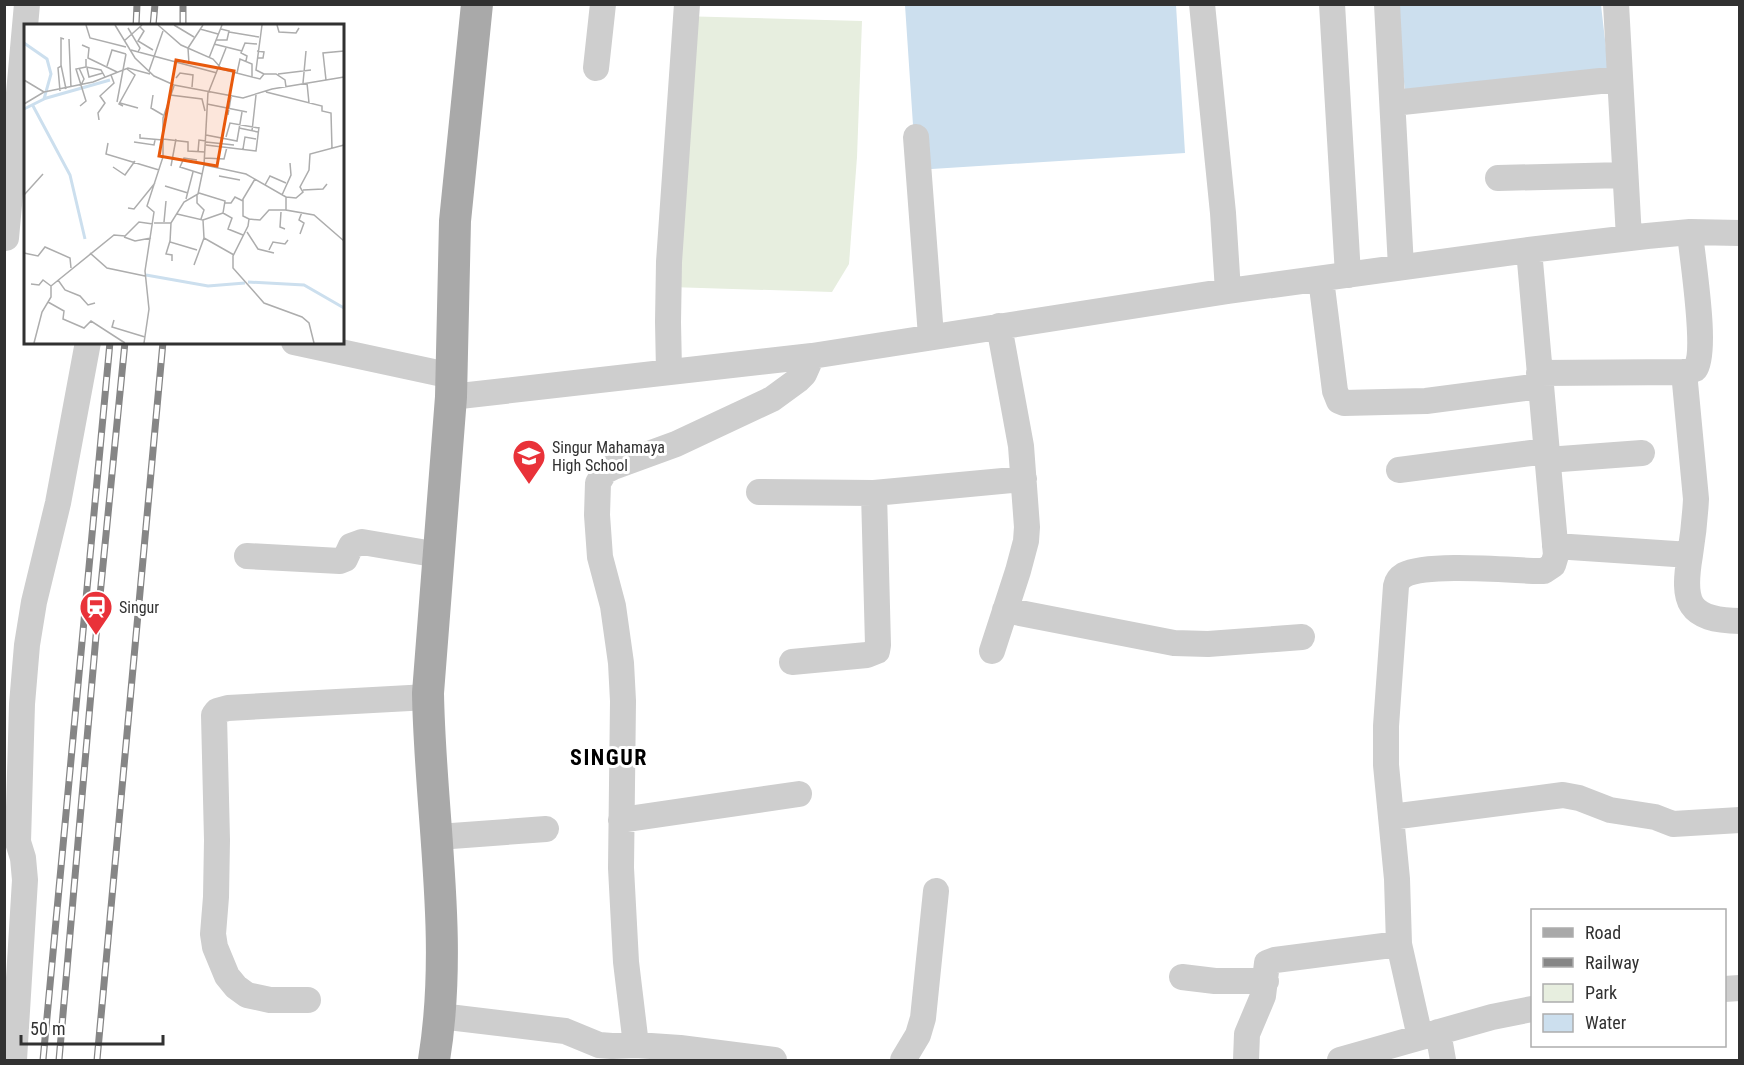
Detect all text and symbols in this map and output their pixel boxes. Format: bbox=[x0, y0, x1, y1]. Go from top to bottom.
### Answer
inset map bbox=[24, 24, 344, 344]
school or university icon: Singur Mahamaya High School bbox=[511, 438, 547, 485]
place label: Singur Mahamaya High School bbox=[552, 438, 665, 475]
station icon: Singur bbox=[78, 589, 114, 636]
place label: Singur bbox=[119, 598, 159, 617]
district label: SINGUR bbox=[570, 745, 648, 770]
legend bbox=[1531, 909, 1726, 1047]
text: Road bbox=[1585, 922, 1621, 943]
text: Railway bbox=[1585, 952, 1640, 973]
text: Park bbox=[1585, 982, 1617, 1003]
scale bar bbox=[21, 1008, 164, 1046]
text: Water bbox=[1585, 1012, 1627, 1033]
text: 50 m bbox=[30, 1018, 65, 1039]

